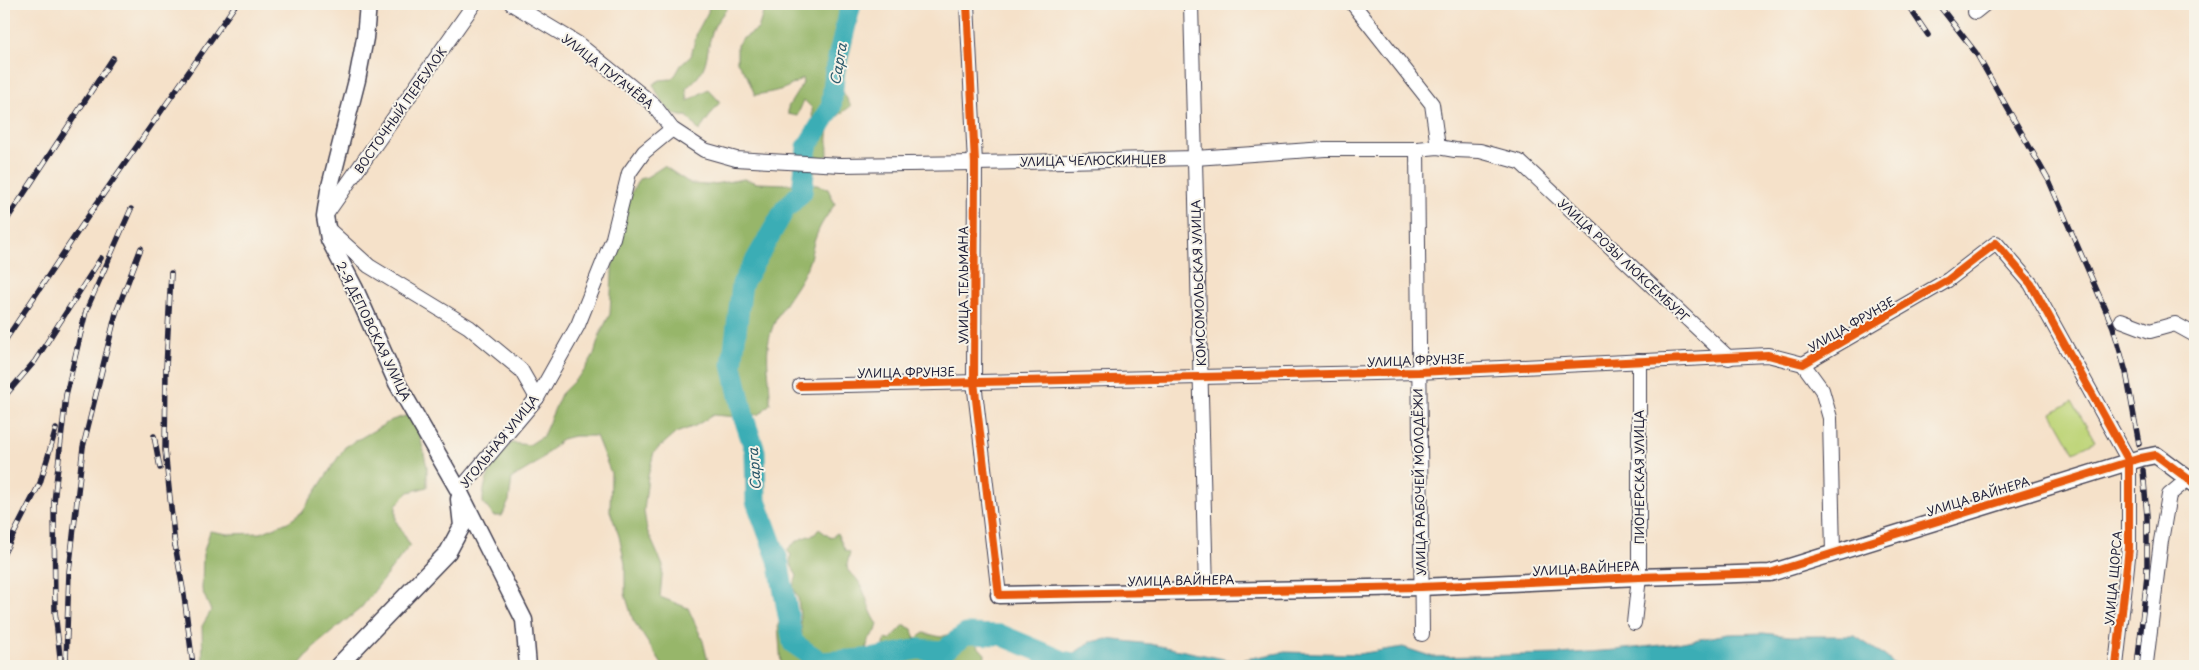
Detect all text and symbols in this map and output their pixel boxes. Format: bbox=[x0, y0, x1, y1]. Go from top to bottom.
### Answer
street label: УЛИЦА ПУГАЧЁВА bbox=[558, 29, 658, 113]
water label: Сарга bbox=[824, 40, 852, 87]
street label: ВОСТОЧНЫЙ ПЕРЕУЛОК bbox=[349, 43, 451, 177]
street label: УЛИЦА ЧЕЛЮСКИНЦЕВ bbox=[1020, 150, 1166, 170]
street label: УЛИЦА РОЗЫ ЛЮКСЕМБУРГ bbox=[1554, 194, 1694, 326]
street label: КОМСОМОЛЬСКАЯ УЛИЦА bbox=[1186, 199, 1210, 367]
street label: УЛИЦА ТЕЛЬМАНА bbox=[954, 226, 972, 344]
street label: 2-Я ДЕПОВСКАЯ УЛИЦА bbox=[332, 258, 416, 404]
street label: УЛИЦА ФРУНЗЕ bbox=[1804, 292, 1898, 356]
street label: УЛИЦА ФРУНЗЕ bbox=[1367, 349, 1465, 371]
street label: УЛИЦА ФРУНЗЕ bbox=[857, 362, 955, 382]
street label: УЛИЦА РАБОЧЕЙ МОЛОДЁЖИ bbox=[1408, 388, 1430, 576]
street label: УГОЛЬНАЯ УЛИЦА bbox=[456, 390, 542, 492]
street label: ПИОНЕРСКАЯ УЛИЦА bbox=[1630, 410, 1648, 544]
water label: Сарга bbox=[742, 446, 766, 491]
street label: УЛИЦА ВАЙНЕРА bbox=[1924, 472, 2032, 520]
street label: УЛИЦА ЩОРСА bbox=[2100, 530, 2126, 626]
street label: УЛИЦА ВАЙНЕРА bbox=[1532, 556, 1640, 580]
street label: УЛИЦА ВАЙНЕРА bbox=[1127, 570, 1235, 590]

